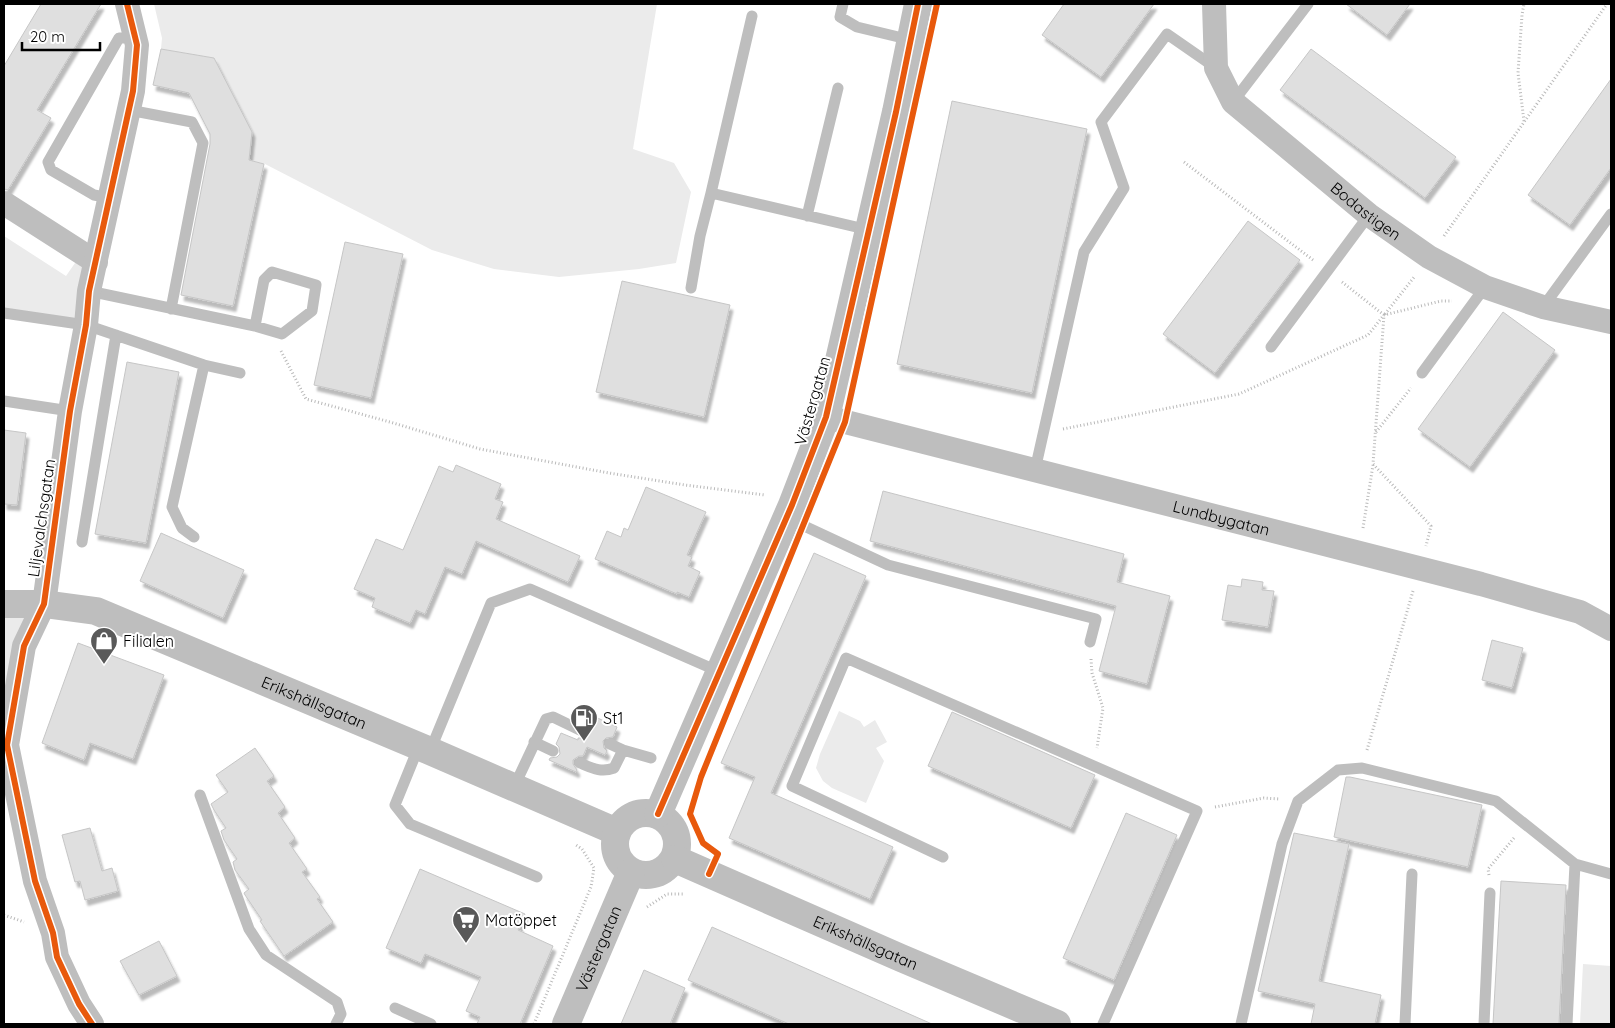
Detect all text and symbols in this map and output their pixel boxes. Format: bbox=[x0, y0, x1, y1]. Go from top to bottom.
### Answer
scale bar bbox=[22, 20, 100, 52]
text: 20 m bbox=[30, 27, 65, 46]
street label: Bodastigen bbox=[1327, 177, 1405, 244]
street label: Västergatan bbox=[790, 354, 834, 448]
street label: Liljevalchsgatan bbox=[23, 458, 59, 578]
street label: Lundbygatan bbox=[1171, 496, 1272, 540]
shop icon: Filialen bbox=[89, 626, 119, 665]
place label: Filialen bbox=[123, 631, 174, 651]
street label: Erikshällsgatan bbox=[258, 671, 370, 733]
fuel station icon: St1 bbox=[569, 703, 599, 742]
place label: St1 bbox=[603, 708, 623, 728]
street label: Västergatan bbox=[571, 902, 626, 995]
supermarket icon: Matöppet bbox=[451, 905, 481, 944]
place label: Matöppet bbox=[485, 910, 557, 930]
street label: Erikshällsgatan bbox=[810, 911, 921, 974]

